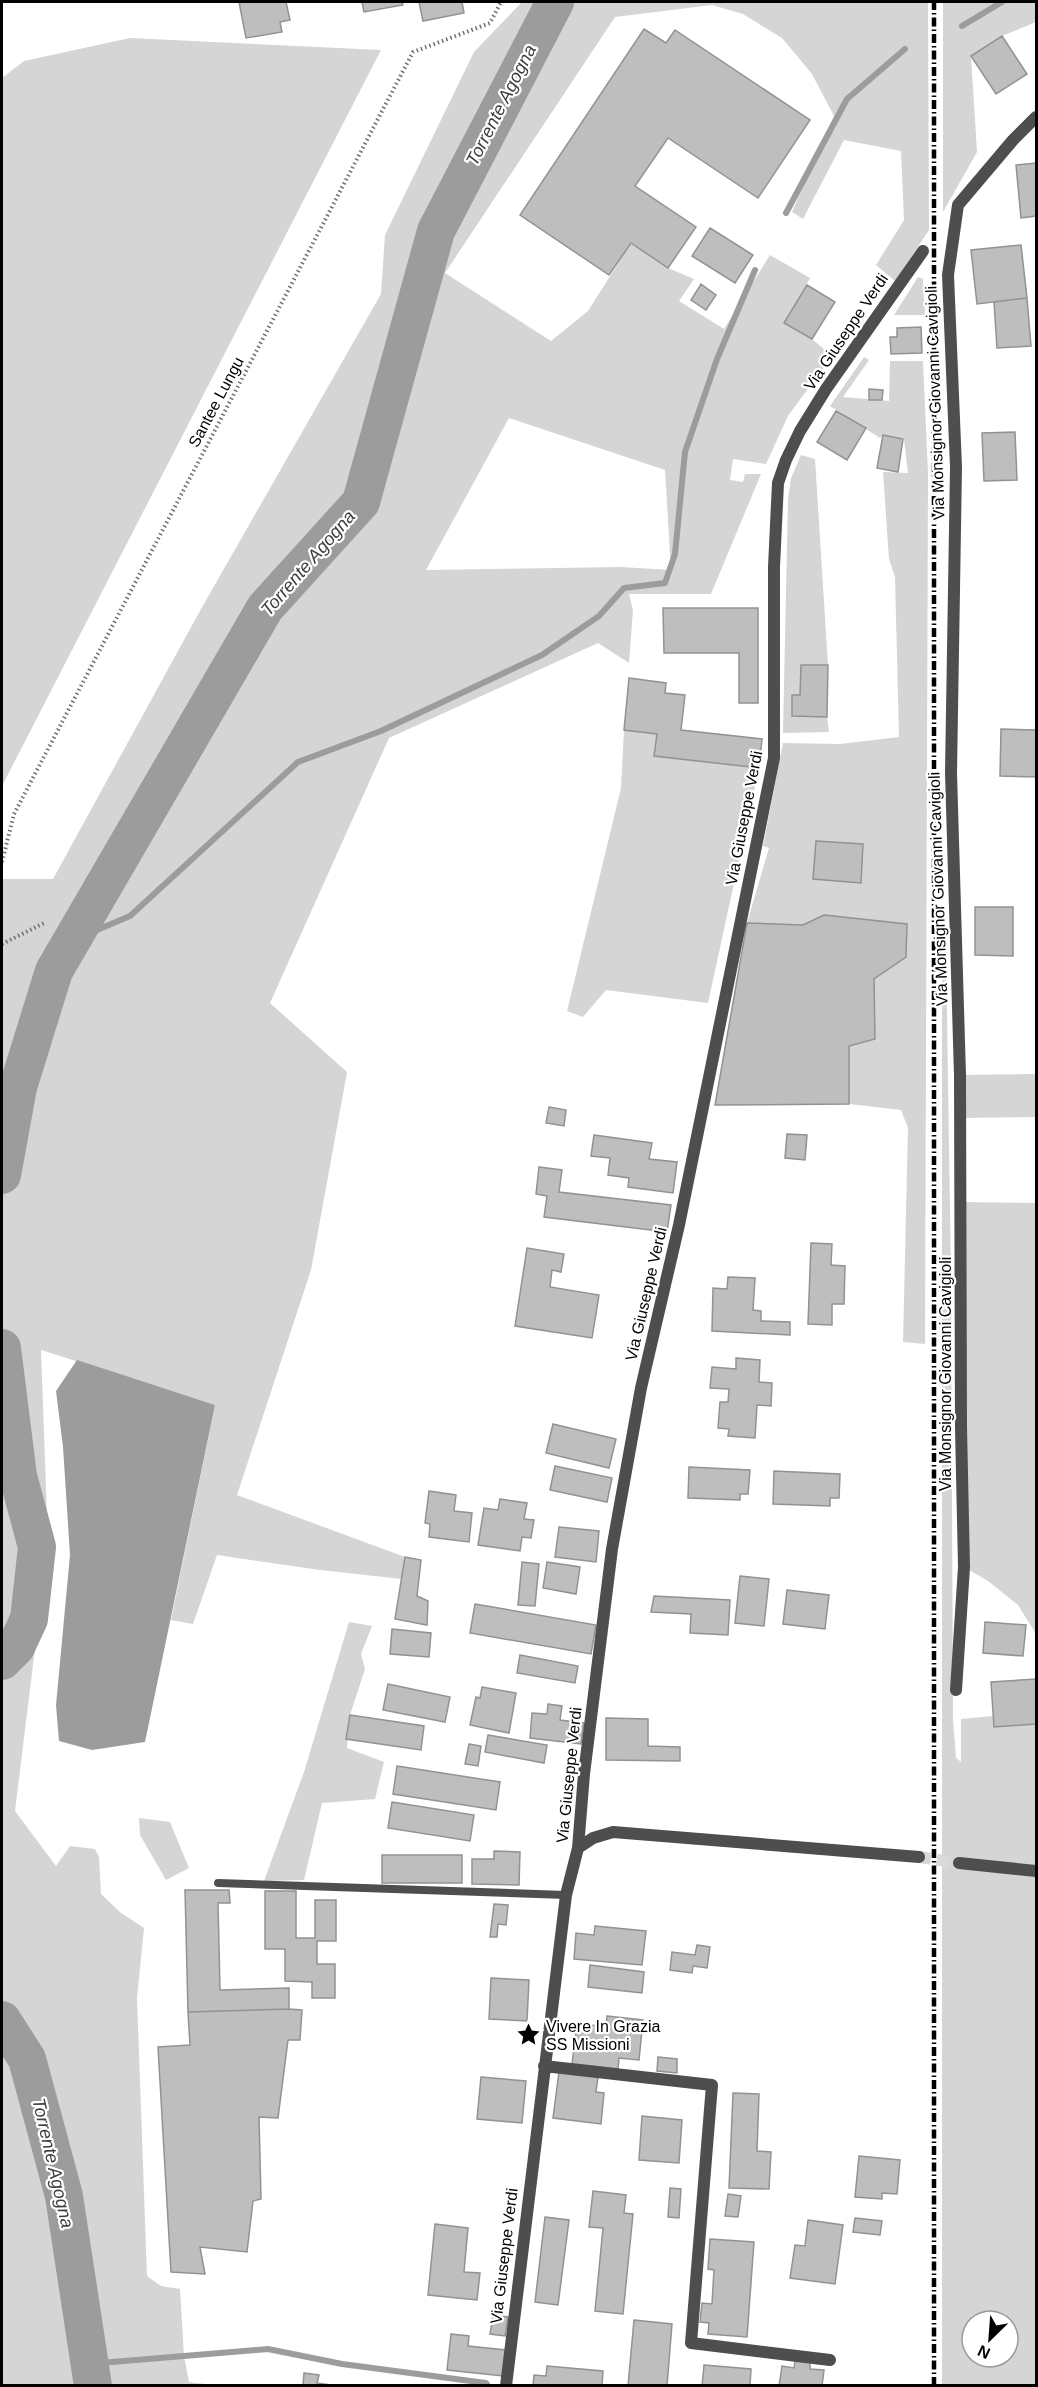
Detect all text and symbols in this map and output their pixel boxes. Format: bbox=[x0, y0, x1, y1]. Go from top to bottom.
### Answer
water label: Torrente Agogna bbox=[462, 41, 540, 169]
street label: Via Giuseppe Verdi bbox=[801, 271, 891, 393]
street label: Via Monsignor Giovanni Cavigioli bbox=[922, 286, 948, 520]
street label: Santee Lungu bbox=[185, 354, 247, 450]
water label: Torrente Agogna bbox=[257, 506, 359, 620]
street label: Via Giuseppe Verdi bbox=[723, 749, 765, 887]
street label: Via Monsignor Giovanni Cavigioli bbox=[925, 772, 951, 1006]
street label: Via Giuseppe Verdi bbox=[622, 1225, 670, 1363]
street label: Via Monsignor Giovanni Cavigioli bbox=[937, 1257, 954, 1491]
street label: Via Giuseppe Verdi bbox=[553, 1706, 585, 1844]
place label: Vivere In Grazia SS Missioni bbox=[546, 2018, 661, 2053]
place icon: Vivere In Grazia SS Missioni bbox=[515, 2022, 541, 2048]
water label: Torrente Agogna bbox=[28, 2096, 78, 2230]
street label: Via Giuseppe Verdi bbox=[487, 2187, 521, 2325]
north arrow bbox=[960, 2309, 1020, 2369]
text: N bbox=[975, 2342, 993, 2362]

